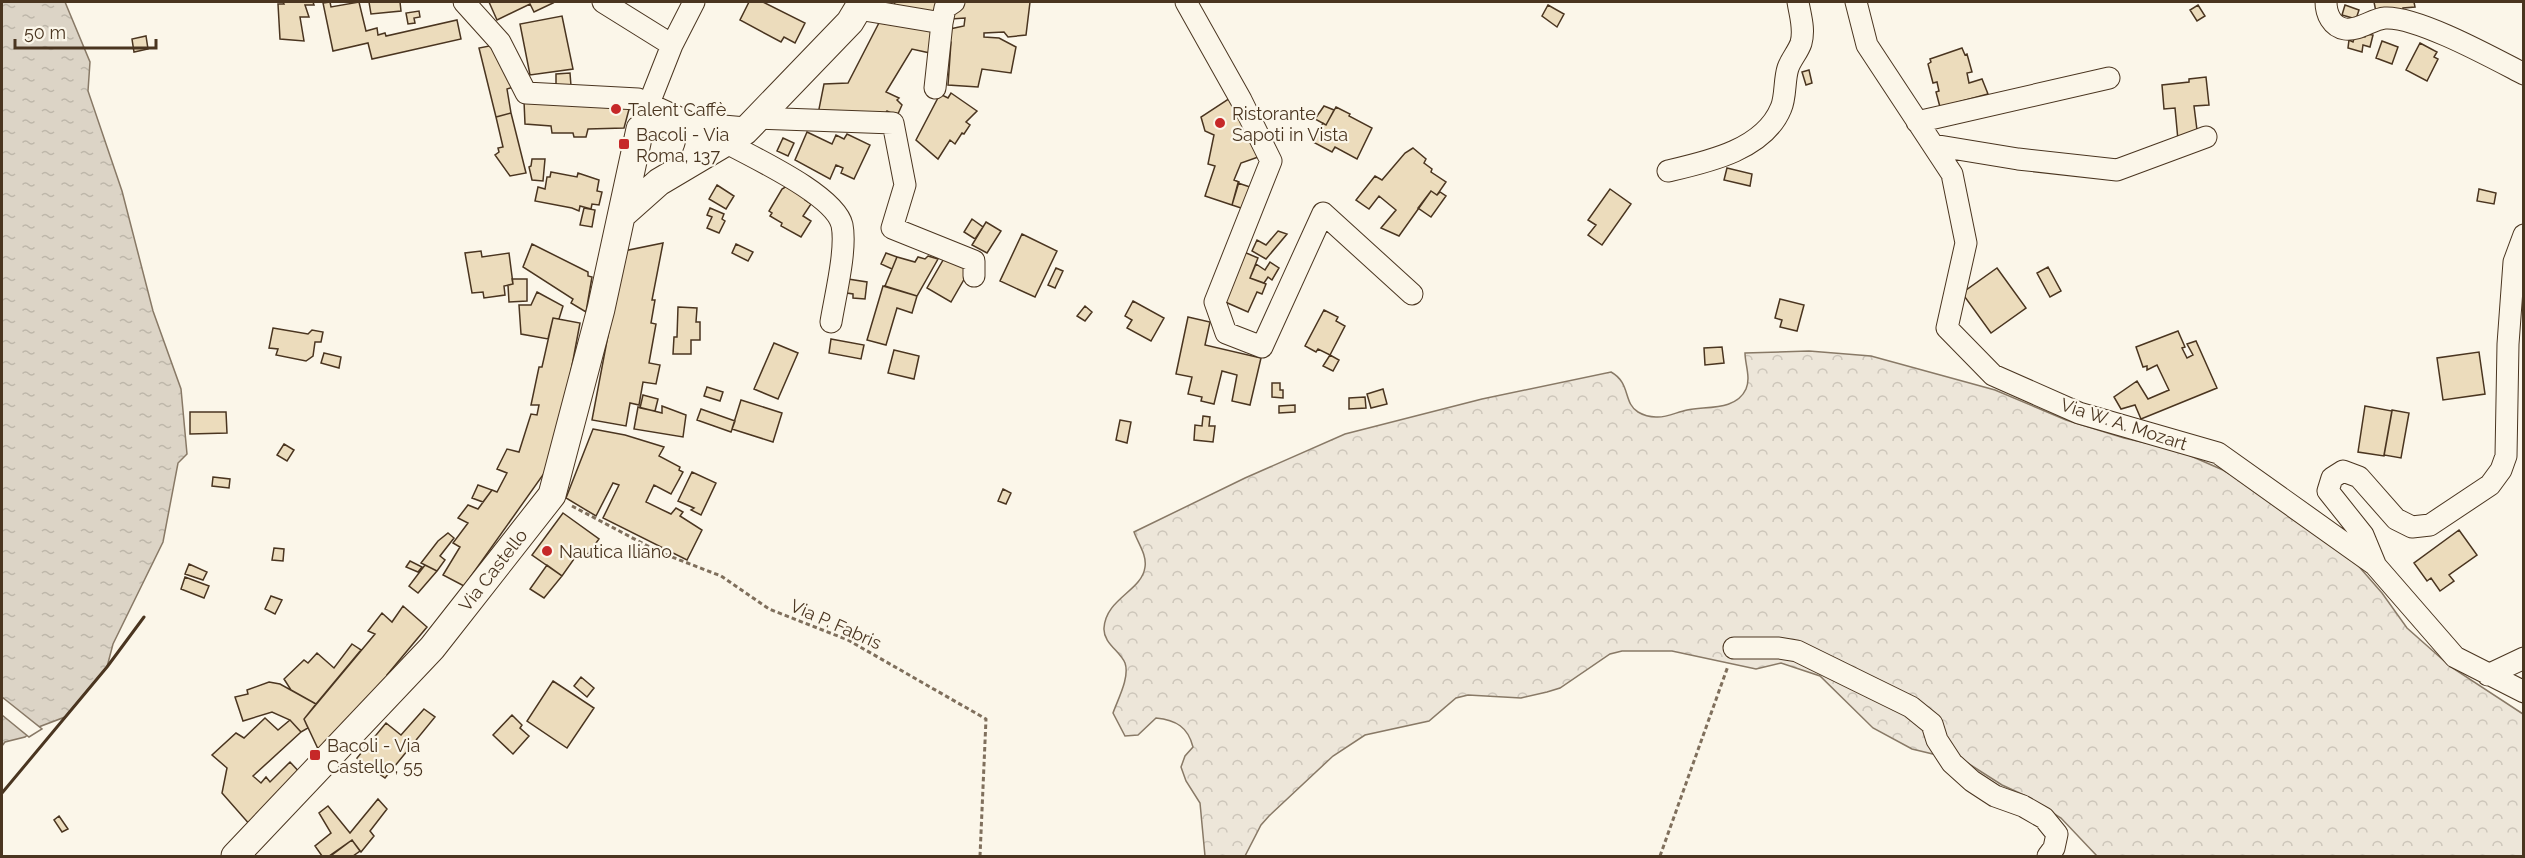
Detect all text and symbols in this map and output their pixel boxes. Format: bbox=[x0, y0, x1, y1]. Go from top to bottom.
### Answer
scale bar bbox=[15, 12, 156, 50]
text: 50 m bbox=[24, 22, 66, 43]
place label: Talent Caffè bbox=[628, 99, 727, 120]
marker: Talent Caffè bbox=[609, 102, 623, 116]
place label: Ristorante Sapoti in Vista bbox=[1232, 103, 1348, 145]
marker: Ristorante Sapoti in Vista bbox=[1213, 116, 1227, 130]
place label: Bacoli - Via Roma, 137 bbox=[636, 124, 729, 166]
marker: Bacoli - Via Roma, 137 bbox=[617, 137, 631, 151]
street label: Via W. A. Mozart bbox=[2058, 394, 2190, 454]
street label: Via Castello bbox=[454, 525, 532, 615]
place label: Nautica Iliano bbox=[559, 541, 672, 562]
marker: Nautica Iliano bbox=[540, 544, 554, 558]
street label: Via P. Fabris bbox=[787, 595, 885, 654]
place label: Bacoli - Via Castello, 55 bbox=[327, 735, 423, 777]
marker: Bacoli - Via Castello, 55 bbox=[308, 748, 322, 762]

